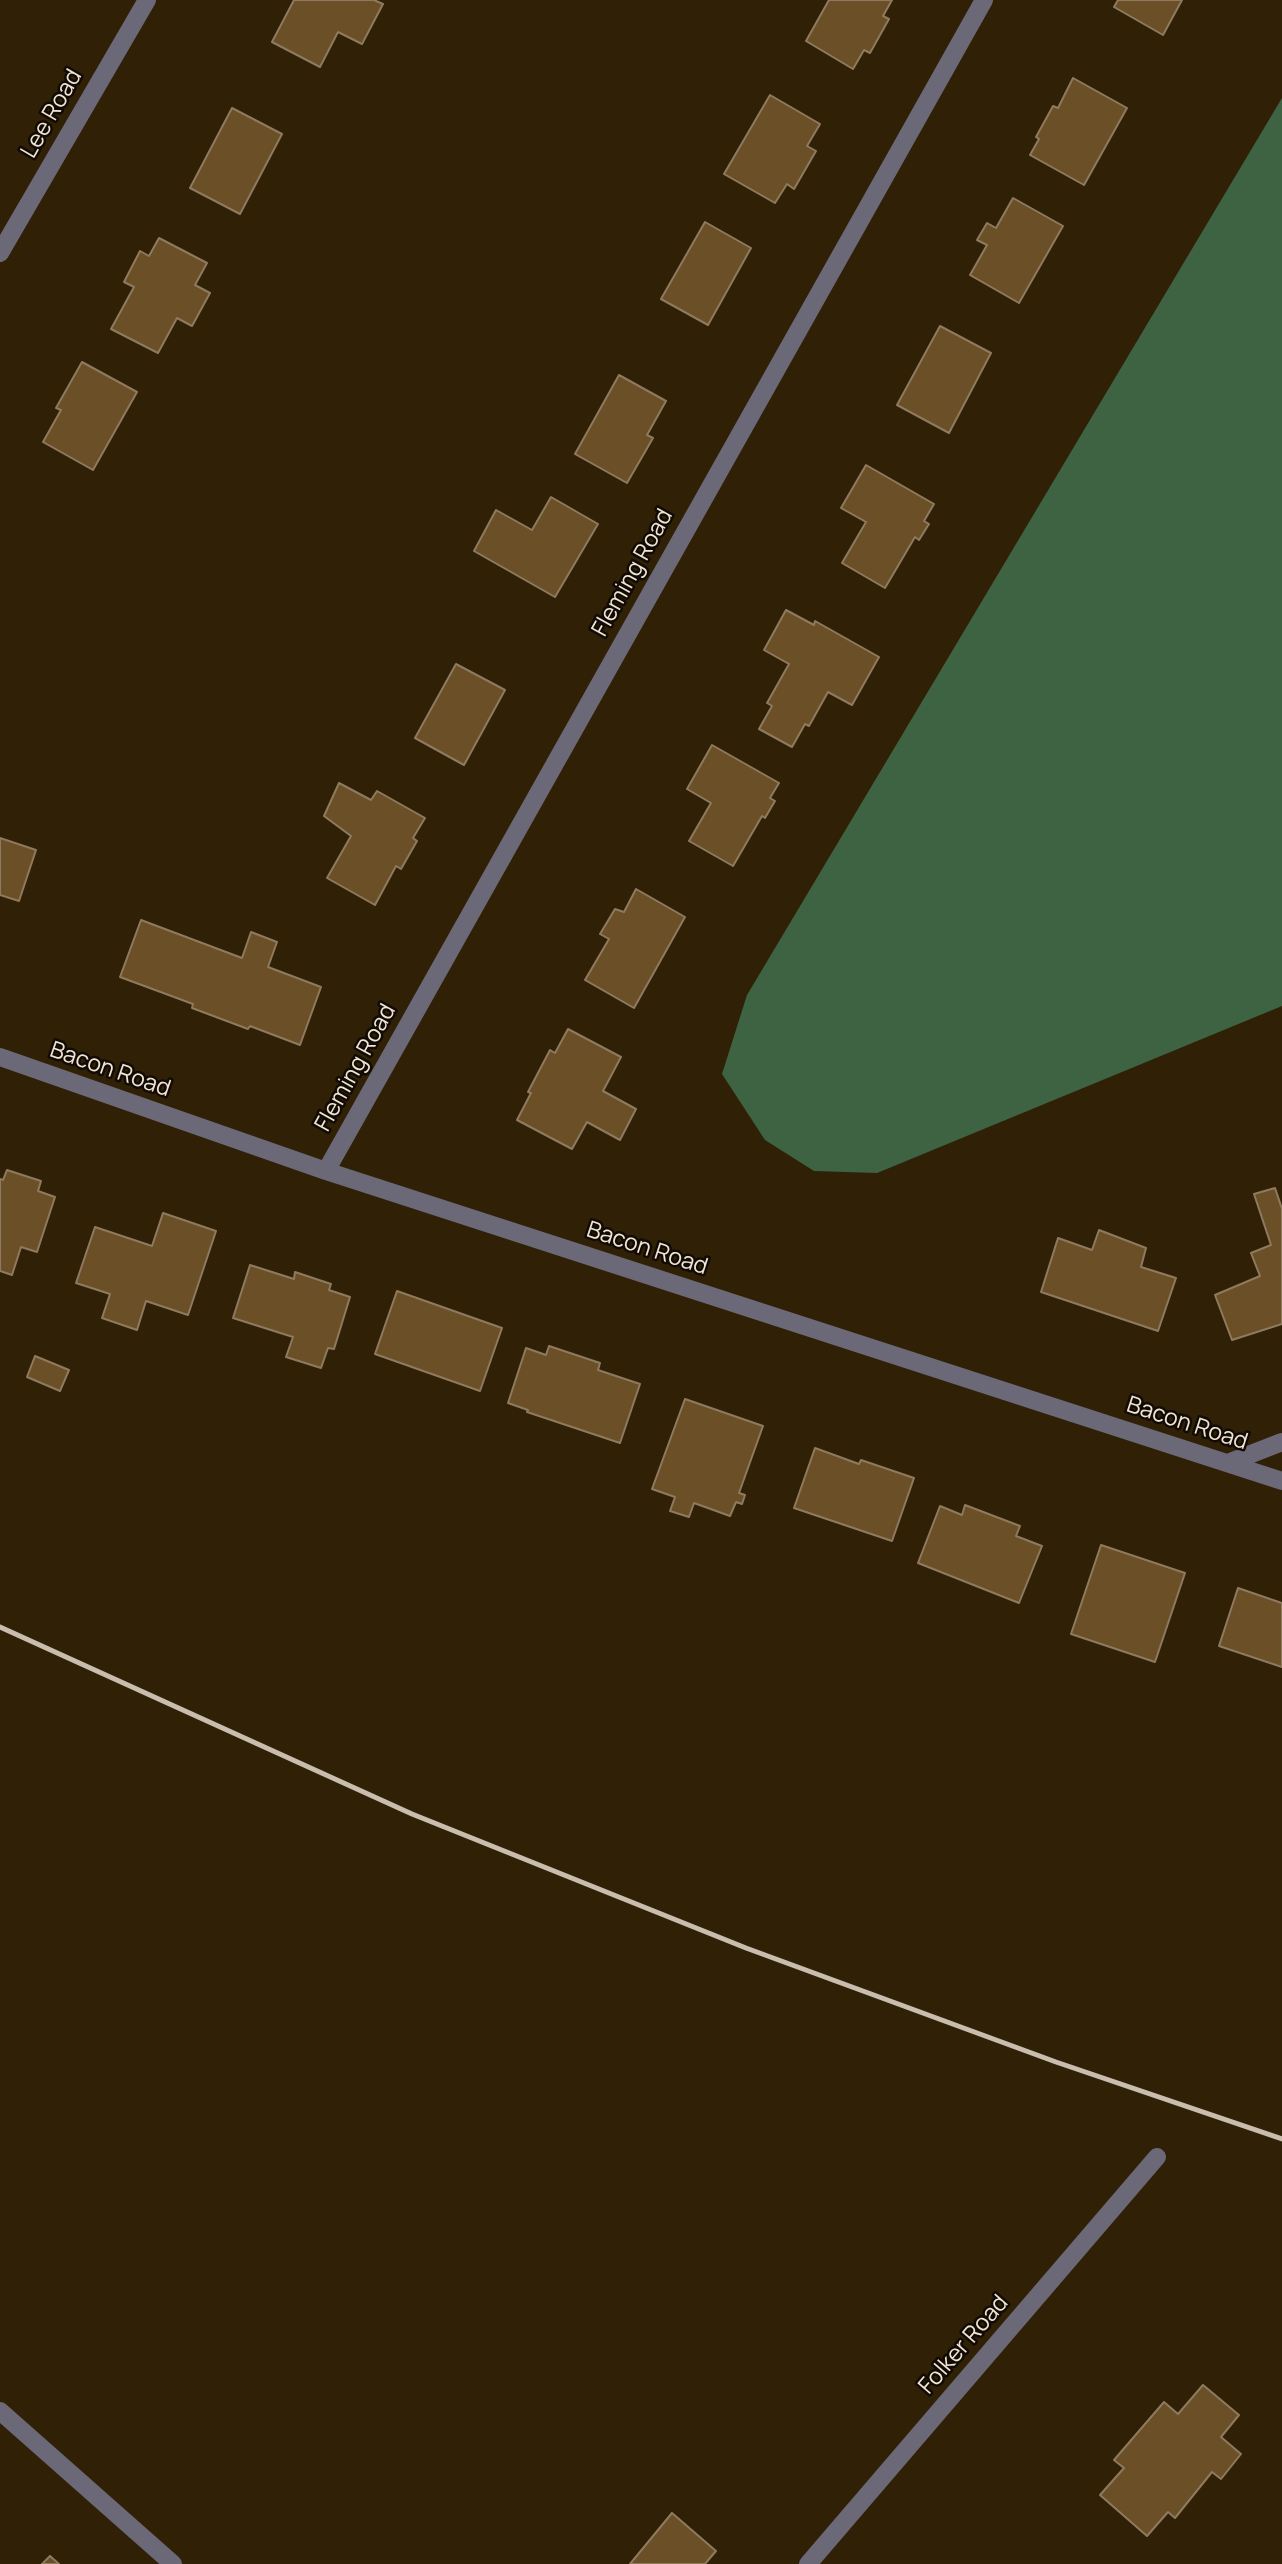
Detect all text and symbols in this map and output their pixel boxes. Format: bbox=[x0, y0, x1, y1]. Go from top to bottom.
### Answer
street label: Lee Road bbox=[16, 65, 88, 163]
street label: Fleming Road bbox=[587, 505, 679, 641]
street label: Fleming Road bbox=[310, 1000, 402, 1136]
street label: Bacon Road bbox=[46, 1037, 174, 1103]
street label: Bacon Road bbox=[583, 1216, 711, 1282]
street label: Bacon Road bbox=[1123, 1391, 1251, 1457]
street label: Folker Road bbox=[913, 2290, 1015, 2400]

